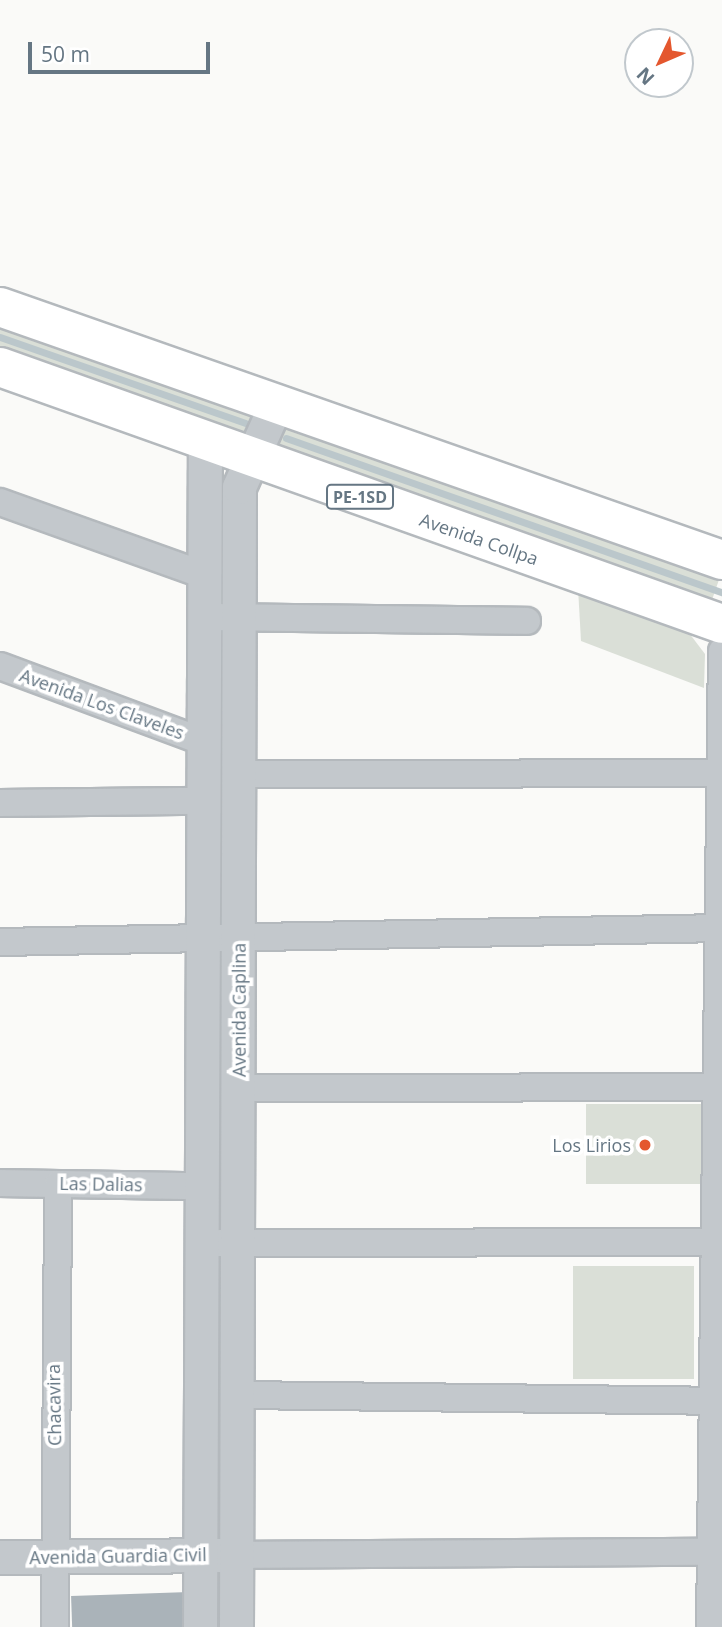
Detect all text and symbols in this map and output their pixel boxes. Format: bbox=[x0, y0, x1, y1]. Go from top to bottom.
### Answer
scale bar bbox=[32, 28, 214, 72]
north arrow bbox=[624, 28, 694, 98]
text: 50 m bbox=[41, 40, 90, 68]
text: N bbox=[631, 62, 660, 91]
road number: PE-1SD bbox=[325, 484, 395, 510]
street label: Avenida Collpa bbox=[417, 509, 541, 569]
street label: Avenida Los Claveles bbox=[17, 664, 187, 744]
street label: Avenida Caplina bbox=[228, 943, 250, 1077]
place label: Los Lirios bbox=[552, 1134, 631, 1156]
marker: Los Lirios bbox=[637, 1137, 653, 1153]
street label: Las Dalias bbox=[59, 1172, 143, 1196]
street label: Chacavira bbox=[42, 1364, 66, 1446]
street label: Avenida Guardia Civil bbox=[29, 1544, 207, 1568]

